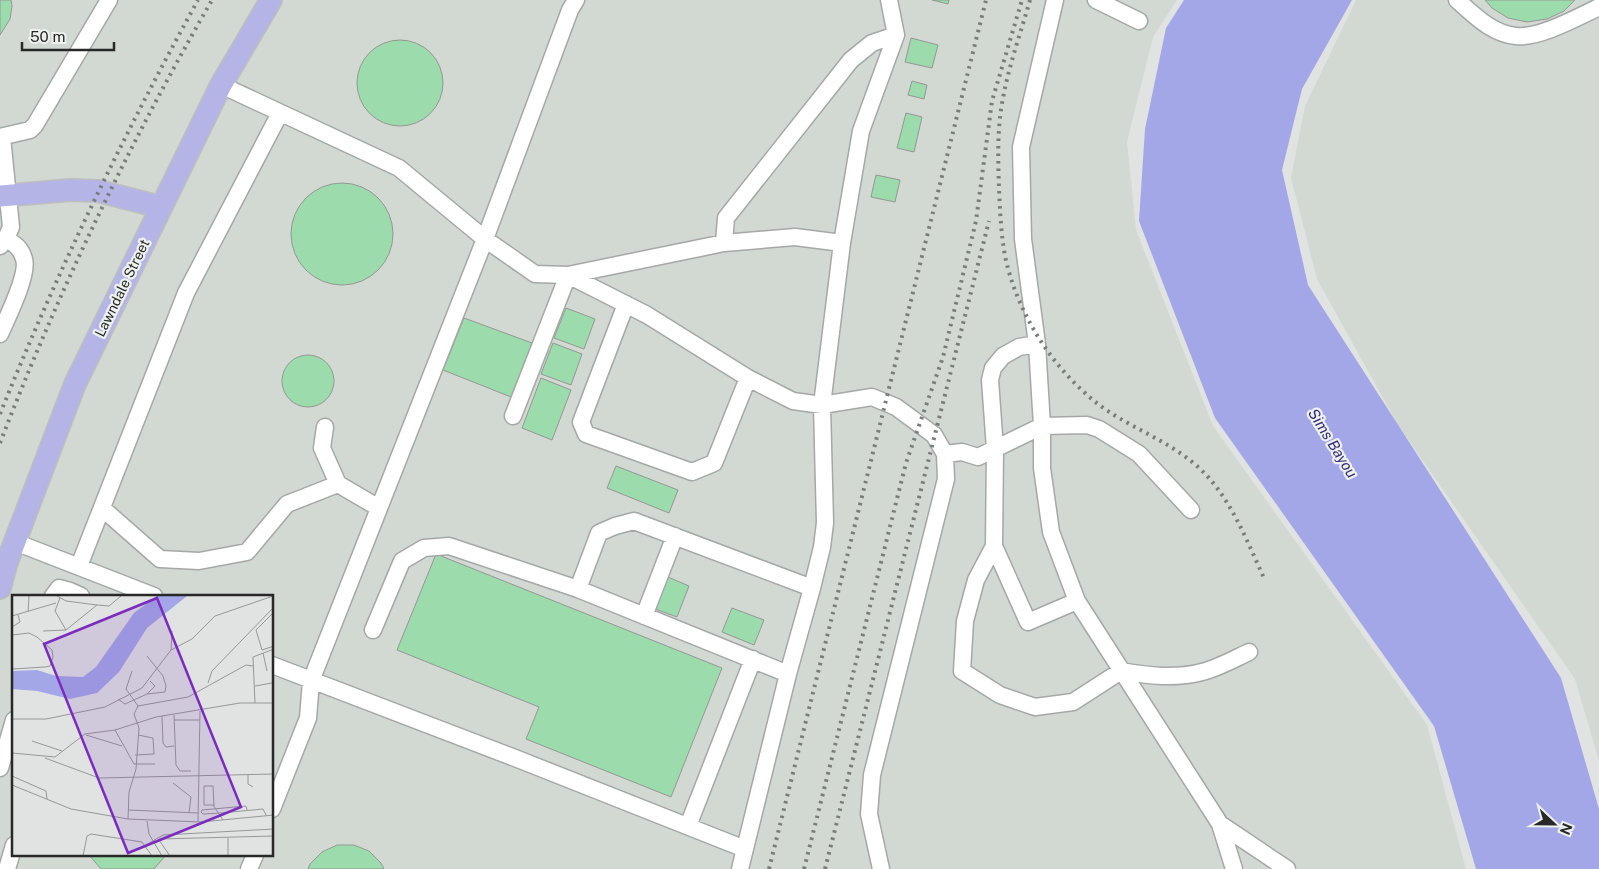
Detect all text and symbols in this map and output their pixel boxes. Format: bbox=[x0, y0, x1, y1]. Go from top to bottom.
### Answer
scale bar bbox=[22, 20, 115, 52]
text: 50 m bbox=[30, 28, 65, 45]
street label: Lawndale Street bbox=[91, 237, 153, 339]
water label: Sims Bayou bbox=[1305, 405, 1361, 481]
inset map bbox=[12, 595, 274, 856]
north arrow bbox=[1529, 799, 1579, 849]
text: N bbox=[1557, 821, 1576, 837]

